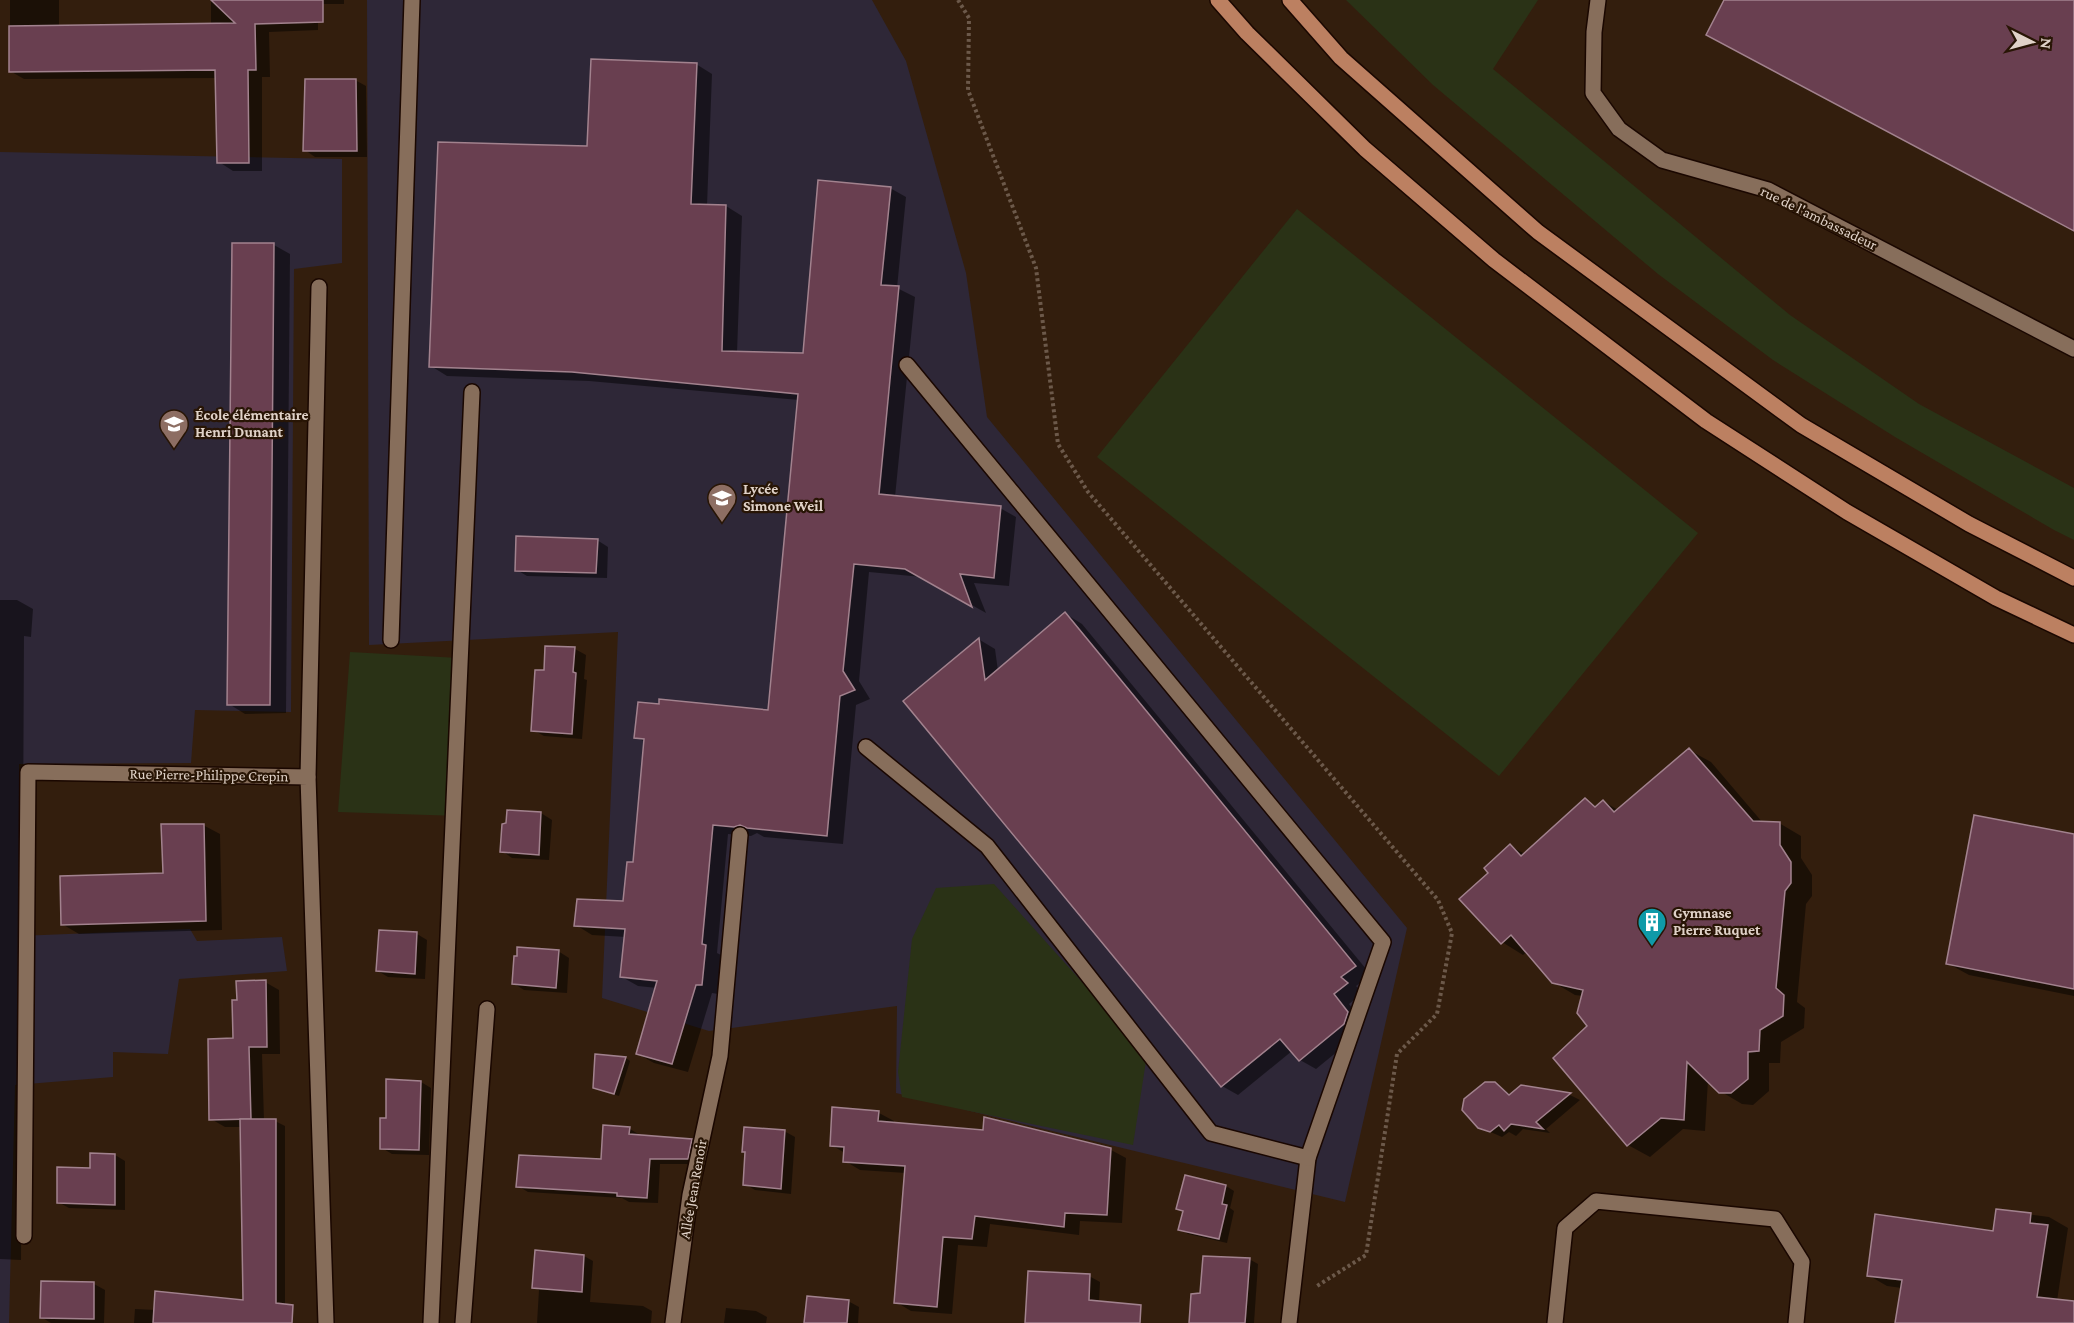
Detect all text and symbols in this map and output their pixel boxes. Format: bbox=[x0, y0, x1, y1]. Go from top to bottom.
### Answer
north arrow bbox=[2002, 12, 2062, 72]
text: N bbox=[2037, 37, 2055, 50]
street label: rue de l'ambassadeur bbox=[1758, 183, 1880, 253]
place label: École élémentaire Henri Dunant bbox=[195, 407, 308, 440]
school or university icon: École élémentaire Henri Dunant bbox=[158, 408, 190, 450]
place label: Lycée Simone Weil bbox=[743, 481, 824, 514]
school or university icon: Lycée Simone Weil bbox=[706, 482, 738, 524]
street label: Rue Pierre-Philippe Crepin bbox=[129, 766, 289, 785]
place label: Gymnase Pierre Ruquet bbox=[1673, 905, 1761, 938]
building icon: Gymnase Pierre Ruquet bbox=[1636, 906, 1668, 948]
street label: Allée Jean Renoir bbox=[676, 1137, 711, 1240]

